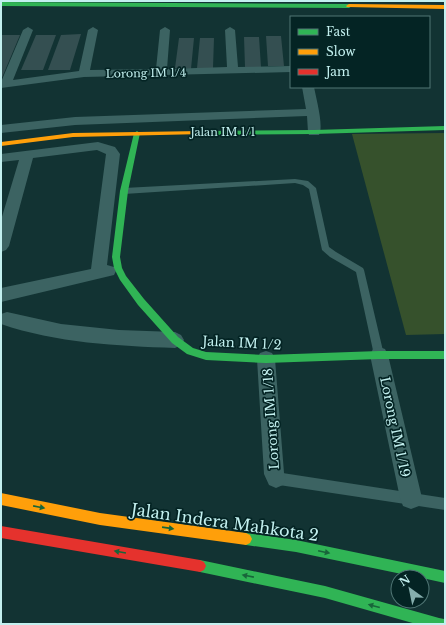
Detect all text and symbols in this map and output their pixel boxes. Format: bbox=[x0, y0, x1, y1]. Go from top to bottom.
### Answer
legend bbox=[290, 16, 430, 88]
text: Fast bbox=[326, 24, 351, 39]
text: Slow bbox=[326, 44, 356, 59]
text: Jam bbox=[324, 64, 350, 79]
street label: Lorong IM 1/4 bbox=[106, 65, 186, 81]
street label: Jalan IM 1/1 bbox=[188, 125, 256, 139]
street label: Jalan IM 1/2 bbox=[200, 332, 282, 354]
street label: Lorong IM 1/18 bbox=[259, 368, 283, 470]
street label: Lorong IM 1/19 bbox=[376, 375, 414, 479]
street label: Jalan Indera Mahkota 2 bbox=[128, 499, 320, 545]
one-way arrow bbox=[33, 504, 45, 510]
one-way arrow bbox=[161, 525, 174, 531]
one-way arrow bbox=[114, 549, 126, 555]
one-way arrow bbox=[318, 549, 330, 555]
north arrow bbox=[390, 569, 430, 609]
one-way arrow bbox=[242, 572, 254, 578]
text: N bbox=[396, 572, 413, 589]
one-way arrow bbox=[368, 602, 381, 608]

